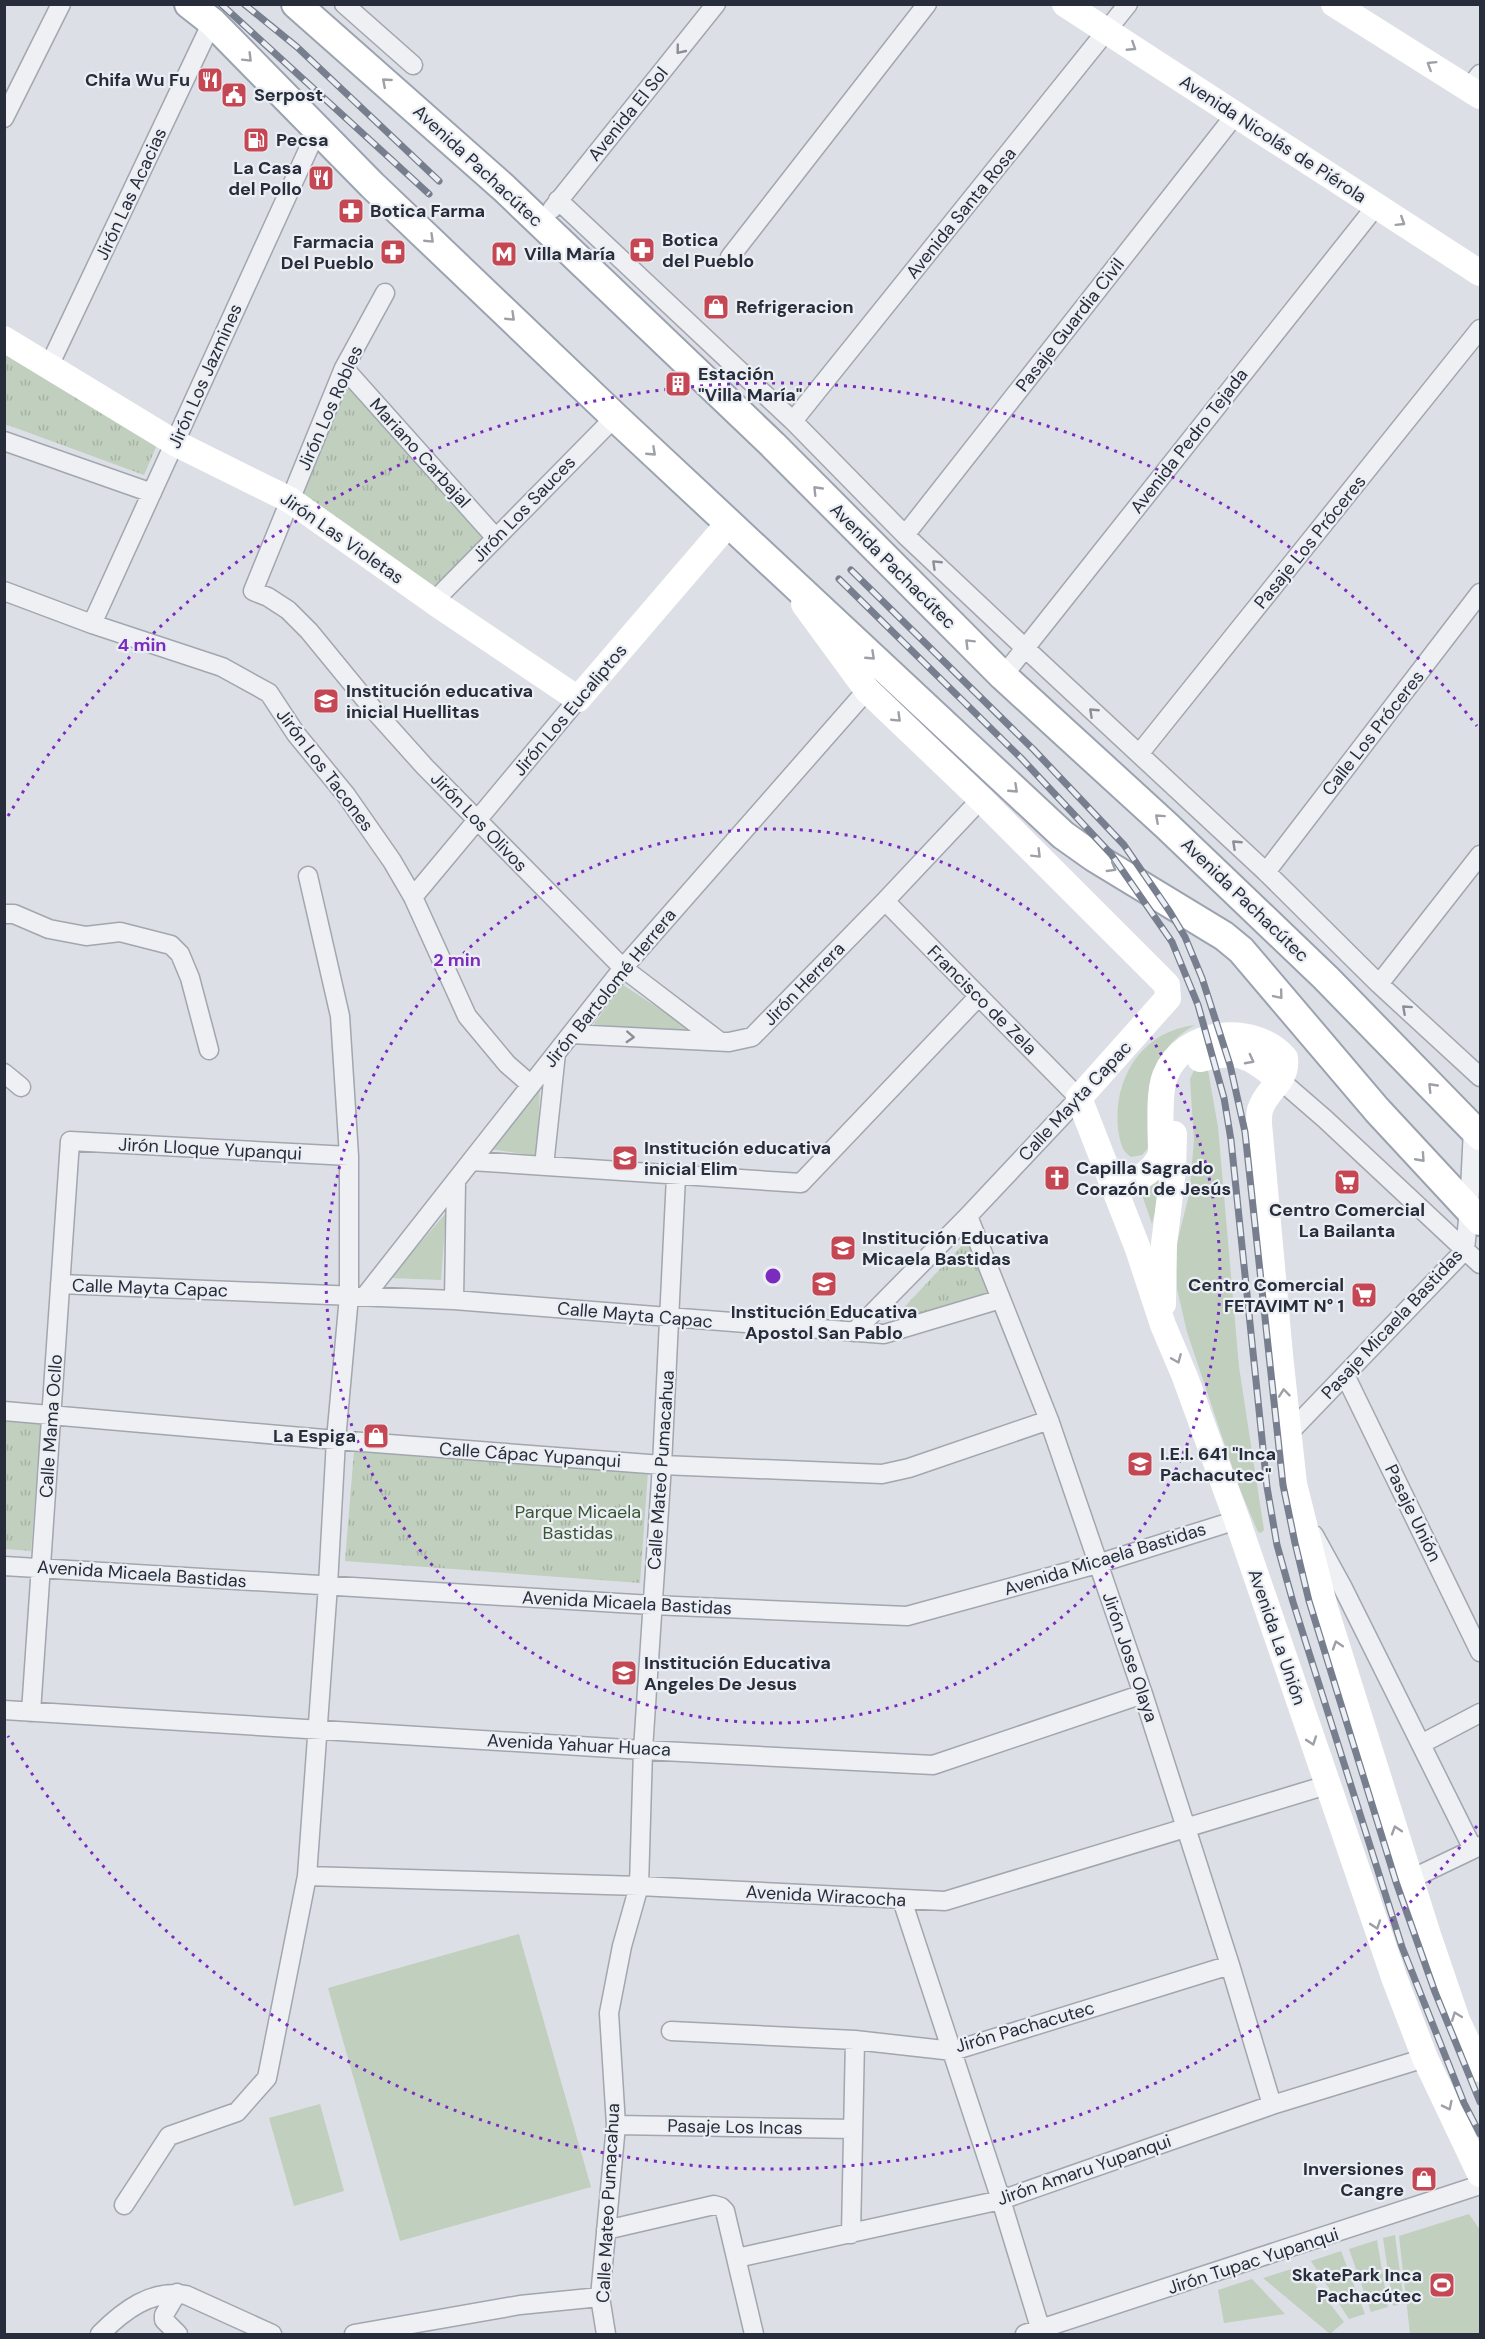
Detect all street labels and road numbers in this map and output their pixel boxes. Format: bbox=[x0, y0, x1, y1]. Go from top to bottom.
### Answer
street label: Avenida El Sol bbox=[583, 62, 673, 166]
street label: Avenida Nicolás de Piérola bbox=[1175, 70, 1371, 208]
street label: Avenida Pachacútec bbox=[408, 100, 548, 232]
street label: Jirón Las Acacias bbox=[90, 124, 172, 264]
street label: Avenida Santa Rosa bbox=[900, 142, 1022, 284]
street label: Pasaje Guardia Civil bbox=[1010, 253, 1130, 397]
street label: Jirón Los Jazmines bbox=[162, 300, 248, 452]
street label: Jirón Los Robles bbox=[292, 342, 368, 474]
street label: Avenida Pedro Tejada bbox=[1125, 363, 1253, 519]
street label: Mariano Carbajal bbox=[364, 393, 476, 513]
street label: Jirón Los Sauces bbox=[467, 451, 581, 567]
street label: Pasaje Los Próceres bbox=[1249, 470, 1371, 614]
street label: Jirón Las Violetas bbox=[276, 486, 408, 590]
street label: Avenida Pachacútec bbox=[825, 498, 961, 634]
street label: Jirón Los Eucaliptos bbox=[508, 639, 632, 781]
street label: Calle Los Próceres bbox=[1316, 665, 1430, 801]
street label: Jirón Los Tacones bbox=[271, 704, 379, 836]
street label: Jirón Los Olivos bbox=[425, 767, 533, 877]
street label: Avenida Pachacútec bbox=[1176, 833, 1314, 967]
street label: Jirón Bartolomé Herrera bbox=[538, 903, 682, 1073]
street label: Jirón Herrera bbox=[758, 937, 850, 1031]
street label: Francisco de Zela bbox=[922, 940, 1042, 1060]
street label: Calle Mayta Capac bbox=[1013, 1036, 1137, 1166]
street label: Jirón Lloque Yupanqui bbox=[118, 1132, 302, 1166]
street label: Pasaje Micaela Bastidas bbox=[1316, 1244, 1468, 1404]
street label: Calle Mayta Capac bbox=[72, 1273, 228, 1303]
street label: Calle Mayta Capac bbox=[556, 1296, 714, 1334]
street label: Calle Mama Ocllo bbox=[34, 1353, 68, 1499]
street label: Calle Mateo Pumacahua bbox=[642, 1369, 680, 1571]
street label: Calle Cápac Yupanqui bbox=[438, 1437, 622, 1473]
street label: Pasaje Unión bbox=[1379, 1460, 1447, 1566]
street label: Avenida Micaela Bastidas bbox=[1001, 1517, 1209, 1601]
street label: Avenida Micaela Bastidas bbox=[36, 1555, 248, 1593]
street label: Avenida La Unión bbox=[1242, 1566, 1312, 1708]
street label: Avenida Micaela Bastidas bbox=[522, 1586, 732, 1620]
street label: Jirón Jose Olaya bbox=[1097, 1589, 1163, 1725]
street label: Avenida Yahuar Huaca bbox=[486, 1728, 672, 1762]
street label: Avenida Wiracocha bbox=[745, 1880, 907, 1912]
street label: Jirón Pachacutec bbox=[953, 1996, 1097, 2058]
street label: Calle Mateo Pumacahua bbox=[591, 2102, 625, 2304]
street label: Pasaje Los Incas bbox=[667, 2114, 803, 2140]
street label: Jirón Amaru Yupanqui bbox=[994, 2129, 1174, 2211]
street label: Jirón Tupac Yupanqui bbox=[1164, 2222, 1342, 2300]

